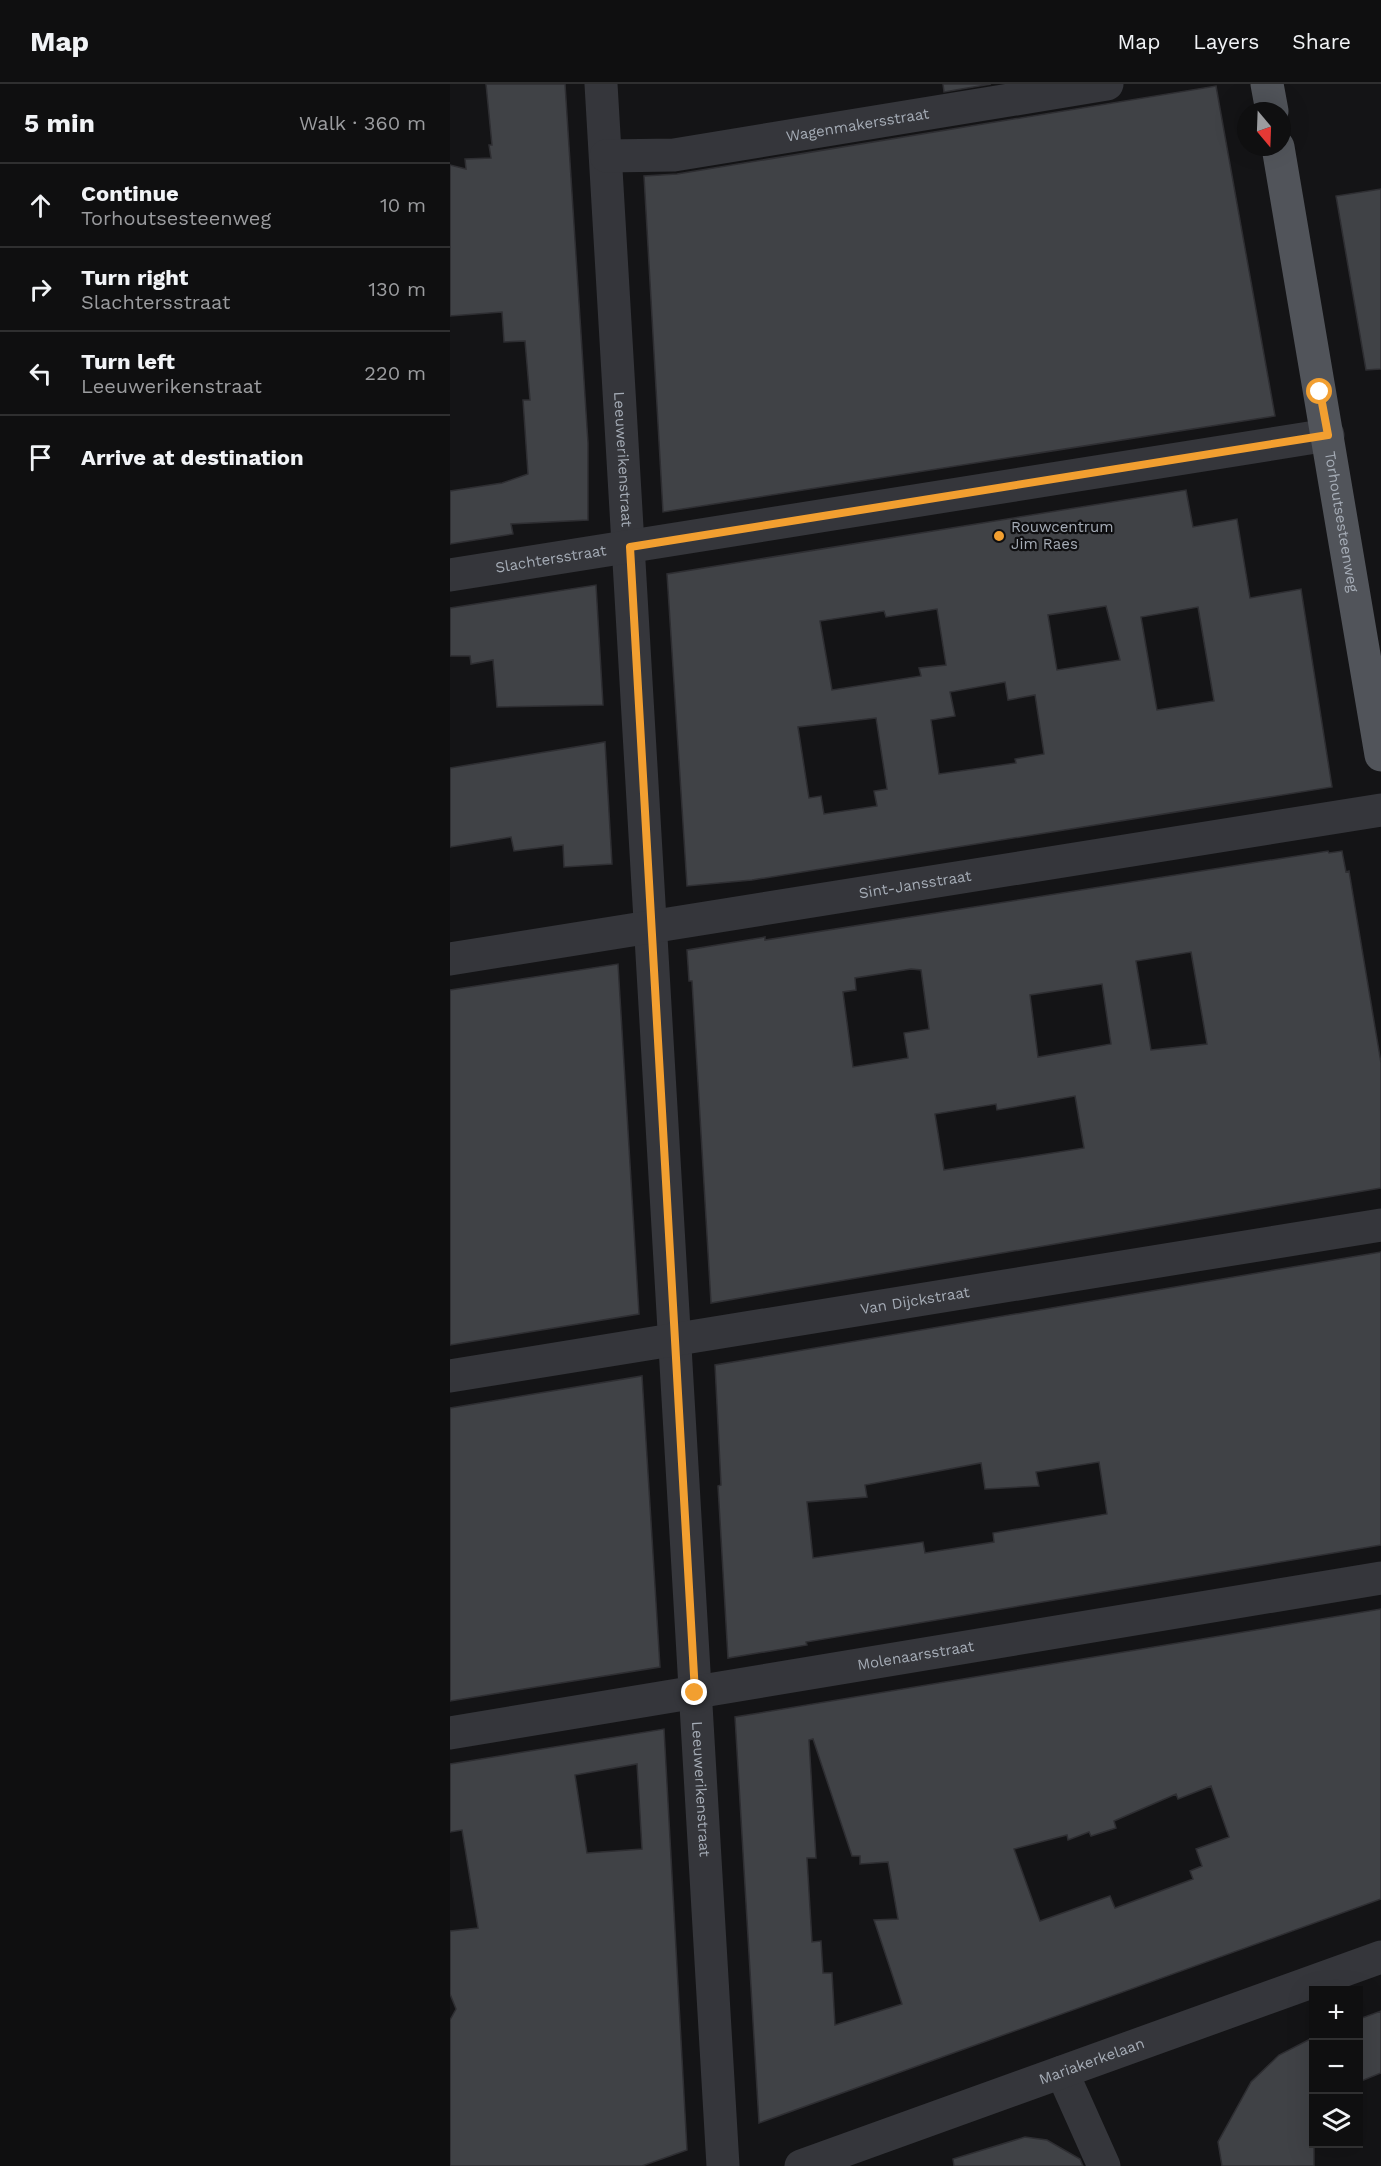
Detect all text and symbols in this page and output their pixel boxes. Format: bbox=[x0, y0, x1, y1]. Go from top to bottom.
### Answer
text: Map bbox=[30, 25, 89, 58]
text: Map bbox=[1117, 29, 1160, 54]
text: Layers bbox=[1193, 29, 1259, 54]
text: Share bbox=[1292, 29, 1351, 54]
north arrow bbox=[1237, 102, 1291, 156]
street label: Wagenmakersstraat bbox=[785, 104, 931, 146]
text: 5 min bbox=[24, 108, 95, 138]
text: Walk · 360 m bbox=[299, 111, 426, 135]
text: Continue bbox=[81, 181, 179, 206]
icon: ahead bbox=[24, 189, 57, 222]
text: 10 m bbox=[380, 193, 426, 217]
text: Torhoutsesteenweg bbox=[81, 206, 271, 230]
text: Turn right bbox=[81, 265, 188, 290]
icon: right bbox=[24, 273, 57, 306]
text: 130 m bbox=[368, 277, 426, 301]
text: Slachtersstraat bbox=[81, 290, 230, 314]
text: Turn left bbox=[81, 349, 175, 374]
icon: left bbox=[24, 357, 57, 390]
text: 220 m bbox=[364, 361, 426, 385]
text: Leeuwerikenstraat bbox=[81, 374, 262, 398]
route start bbox=[1306, 378, 1332, 404]
street label: Leeuwerikenstraat bbox=[610, 391, 636, 528]
icon: arrive bbox=[24, 441, 57, 474]
text: Arrive at destination bbox=[81, 445, 304, 470]
street label: Torhoutsesteenweg bbox=[1321, 450, 1362, 593]
place label: Rouwcentrum Jim Raes bbox=[1011, 518, 1113, 553]
marker: Rouwcentrum Jim Raes bbox=[992, 529, 1006, 543]
street label: Slachtersstraat bbox=[494, 541, 608, 577]
street label: Sint-Jansstraat bbox=[858, 867, 973, 902]
street label: Van Dijckstraat bbox=[859, 1283, 972, 1318]
street label: Molenaarsstraat bbox=[856, 1637, 976, 1674]
route end bbox=[681, 1679, 707, 1705]
street label: Leeuwerikenstraat bbox=[688, 1721, 714, 1858]
map controls bbox=[1309, 1986, 1363, 2148]
button: + bbox=[1309, 1986, 1363, 2040]
street label: Mariakerkelaan bbox=[1037, 2034, 1147, 2088]
button: − bbox=[1309, 2040, 1363, 2094]
button: layers bbox=[1309, 2094, 1363, 2148]

